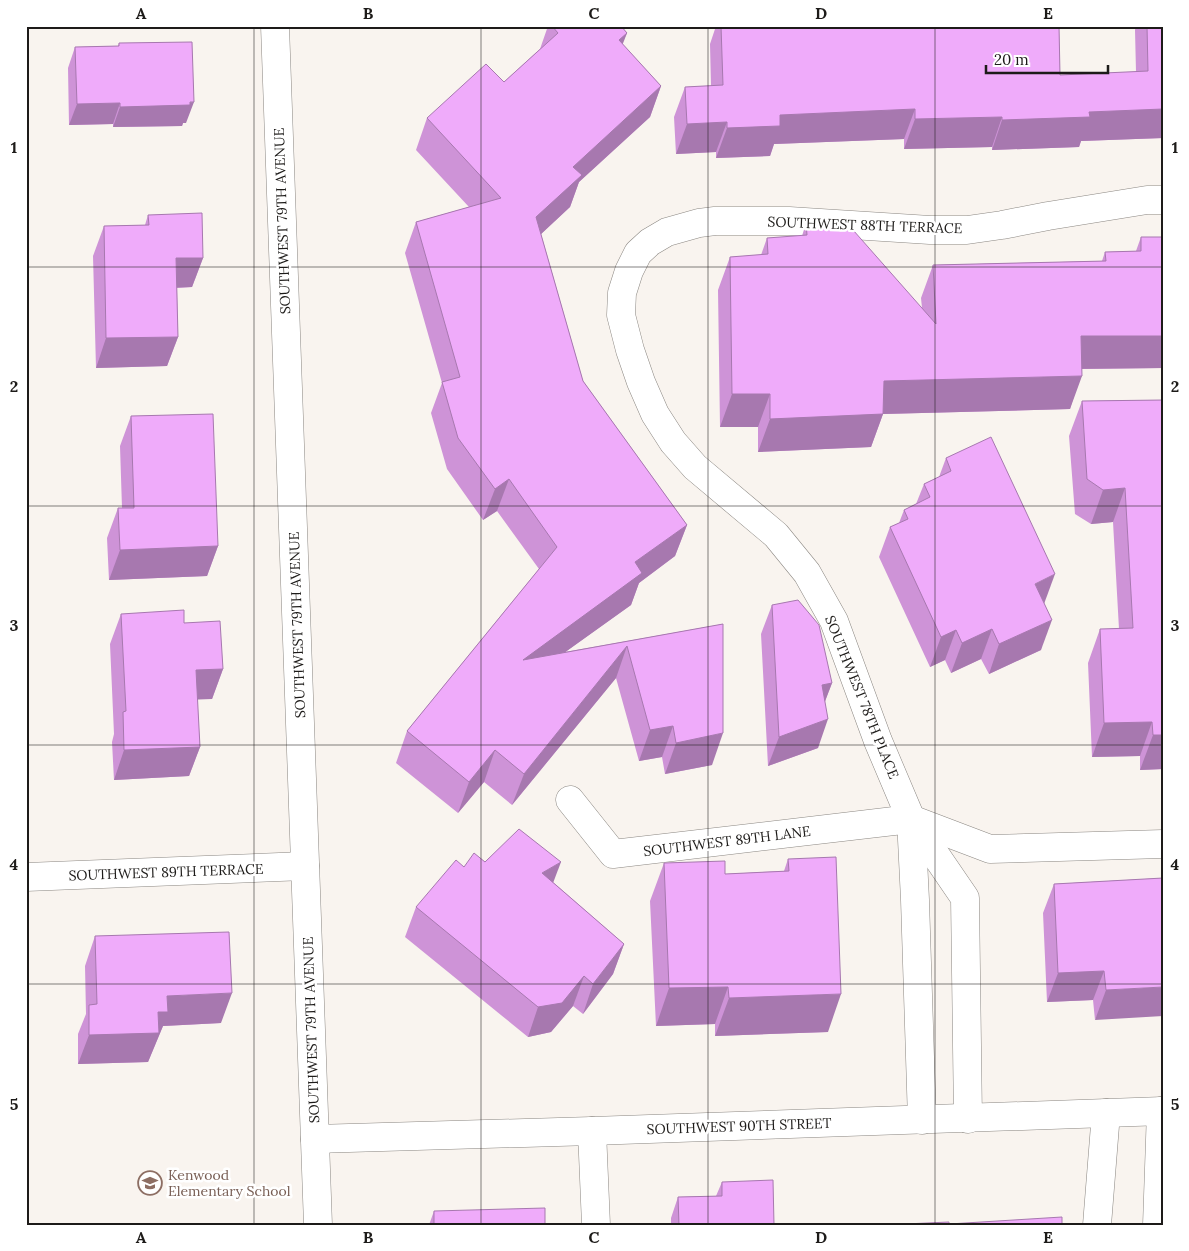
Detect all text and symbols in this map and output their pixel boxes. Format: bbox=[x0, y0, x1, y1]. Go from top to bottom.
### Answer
text: A bbox=[136, 3, 147, 23]
text: B bbox=[363, 3, 374, 23]
text: C bbox=[588, 3, 600, 23]
text: D bbox=[815, 3, 827, 23]
text: E bbox=[1043, 3, 1053, 23]
scale bar bbox=[986, 42, 1109, 74]
text: 20 m bbox=[994, 50, 1029, 69]
street label: SOUTHWEST 79TH AVENUE bbox=[270, 127, 294, 315]
text: 1 bbox=[11, 137, 17, 157]
text: 1 bbox=[1172, 137, 1178, 157]
street label: SOUTHWEST 88TH TERRACE bbox=[767, 213, 963, 237]
text: 2 bbox=[10, 376, 18, 396]
text: 2 bbox=[1171, 376, 1179, 396]
street label: SOUTHWEST 79TH AVENUE bbox=[285, 531, 309, 719]
street label: SOUTHWEST 78TH PLACE bbox=[821, 613, 903, 781]
text: 3 bbox=[10, 615, 19, 635]
text: 3 bbox=[1171, 615, 1180, 635]
street label: SOUTHWEST 89TH LANE bbox=[642, 822, 812, 860]
text: 4 bbox=[10, 854, 19, 874]
text: 4 bbox=[1171, 854, 1180, 874]
street label: SOUTHWEST 89TH TERRACE bbox=[68, 860, 264, 884]
street label: SOUTHWEST 79TH AVENUE bbox=[299, 936, 323, 1124]
text: 5 bbox=[10, 1094, 19, 1114]
text: 5 bbox=[1171, 1094, 1180, 1114]
street label: SOUTHWEST 90TH STREET bbox=[646, 1114, 832, 1138]
place label: Kenwood Elementary School bbox=[168, 1166, 291, 1200]
school or university icon: Kenwood Elementary School bbox=[137, 1170, 163, 1196]
text: A bbox=[136, 1227, 147, 1247]
text: B bbox=[363, 1227, 374, 1247]
text: C bbox=[588, 1227, 600, 1247]
text: D bbox=[815, 1227, 827, 1247]
text: E bbox=[1043, 1227, 1053, 1247]

